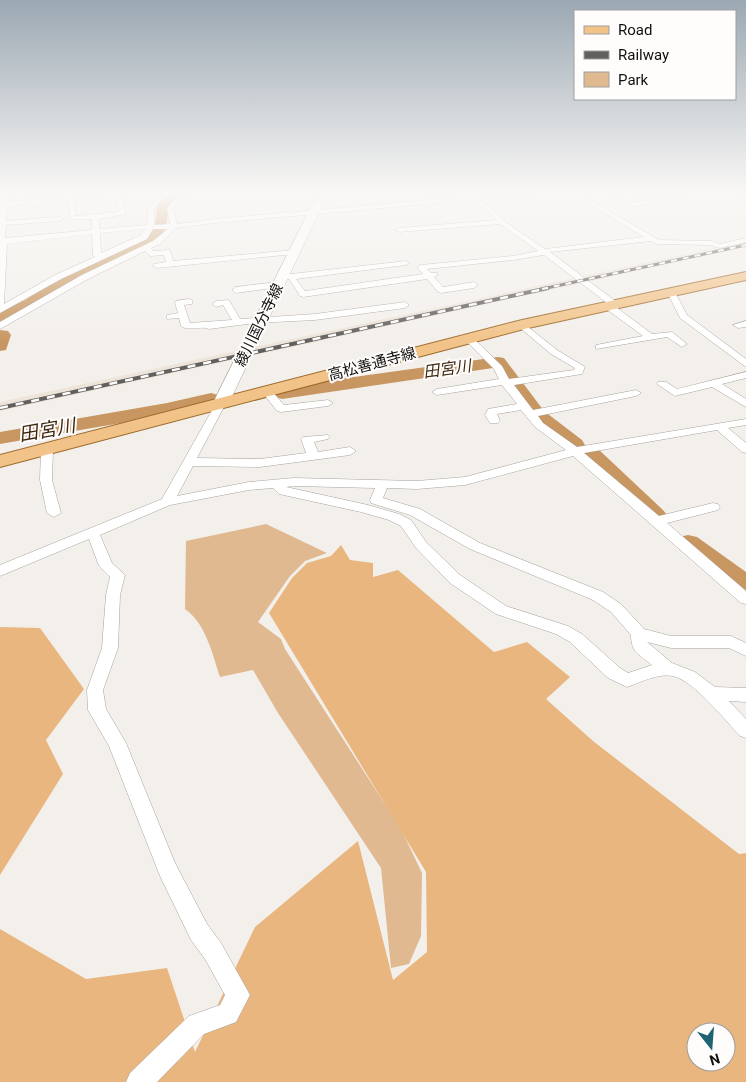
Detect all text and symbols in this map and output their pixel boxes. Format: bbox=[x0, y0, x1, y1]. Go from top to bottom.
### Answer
legend bbox=[574, 10, 736, 100]
text: Road bbox=[618, 21, 652, 39]
text: Railway bbox=[618, 46, 669, 64]
text: Park bbox=[618, 71, 649, 89]
street label: 綾川国分寺線 bbox=[231, 281, 287, 369]
street label: 高松善通寺線 bbox=[326, 344, 418, 384]
water label: 田宮川 bbox=[422, 356, 474, 382]
water label: 田宮川 bbox=[17, 413, 79, 446]
north arrow bbox=[686, 1022, 736, 1072]
text: N bbox=[708, 1050, 722, 1069]

